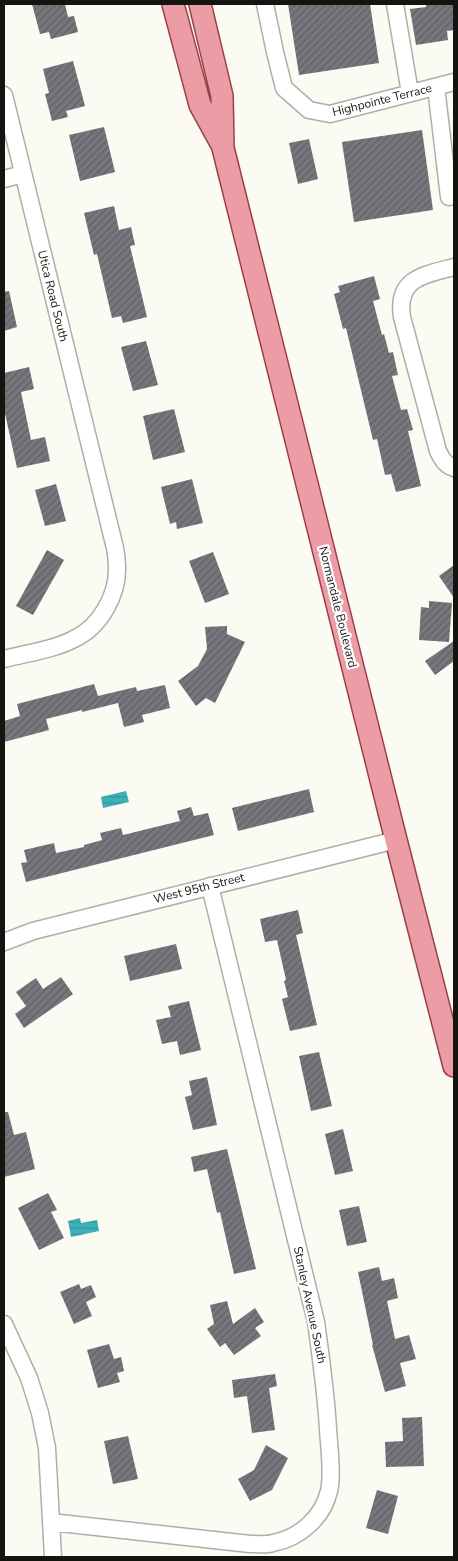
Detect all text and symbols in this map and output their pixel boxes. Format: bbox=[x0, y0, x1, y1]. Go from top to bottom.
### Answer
street label: Highpointe Terrace bbox=[331, 80, 433, 120]
street label: Utica Road South bbox=[34, 249, 72, 343]
street label: Normandale Boulevard bbox=[315, 545, 361, 669]
street label: West 95th Street bbox=[152, 869, 247, 907]
street label: Stanley Avenue South bbox=[290, 1245, 330, 1365]

